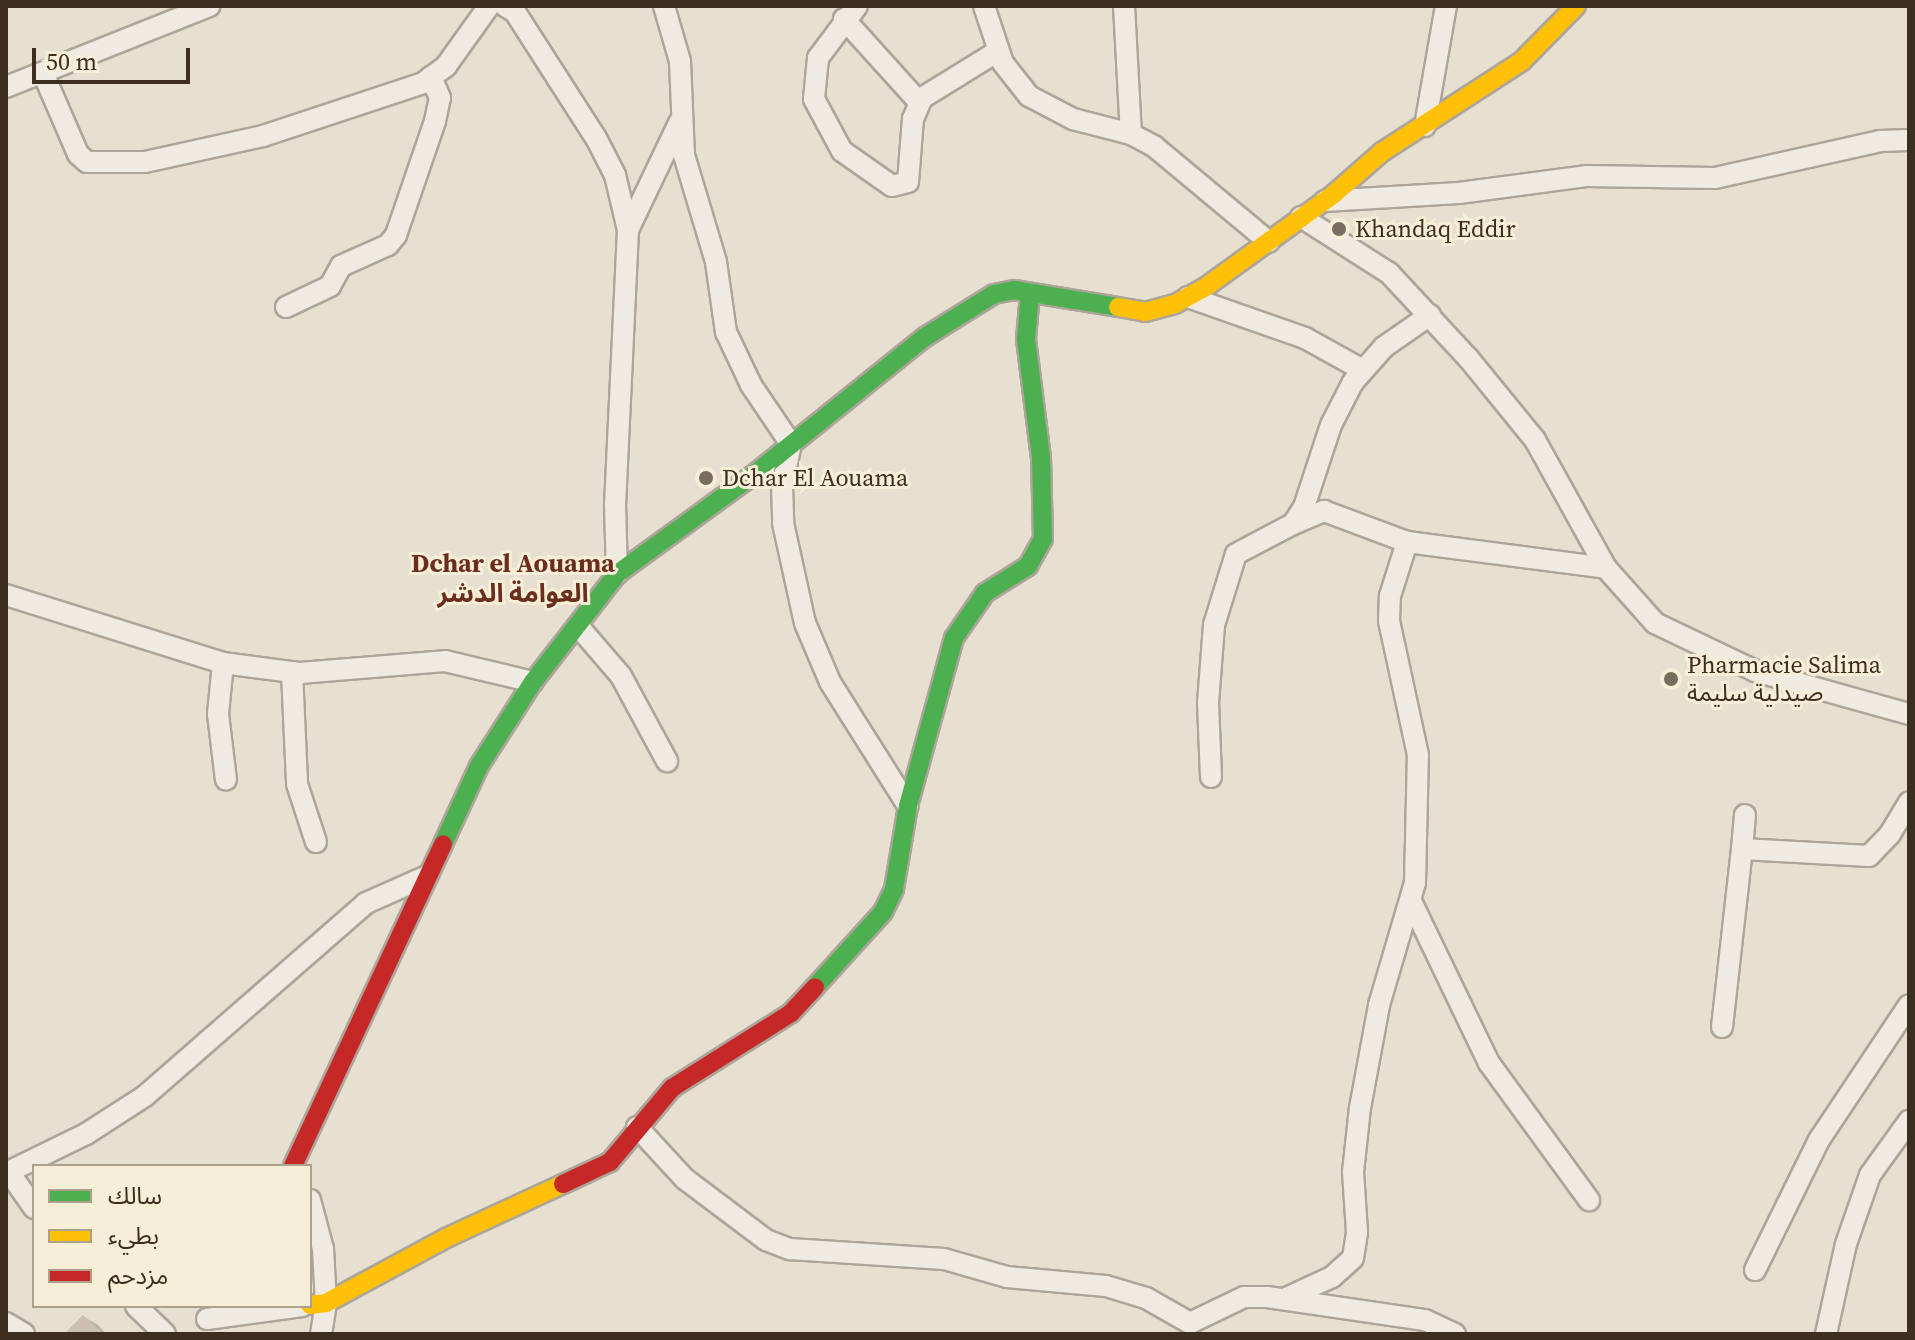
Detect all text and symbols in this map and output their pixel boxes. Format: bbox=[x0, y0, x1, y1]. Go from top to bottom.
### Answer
scale bar bbox=[36, 32, 194, 82]
text: 50 m bbox=[46, 45, 97, 78]
place label: Khandaq Eddir bbox=[1355, 215, 1516, 243]
marker: Khandaq Eddir bbox=[1330, 220, 1348, 238]
place label: Dchar El Aouama bbox=[722, 464, 908, 492]
marker: Dchar El Aouama bbox=[697, 469, 715, 487]
district label: Dchar el Aouama العوامة الدشر bbox=[411, 548, 615, 610]
place label: Pharmacie Salima صيدلية سليمة bbox=[1687, 651, 1881, 707]
marker: Pharmacie Salima صيدلية سليمة bbox=[1662, 670, 1680, 688]
legend bbox=[32, 1164, 312, 1308]
text: سالك bbox=[108, 1179, 162, 1212]
text: بطيء bbox=[108, 1219, 159, 1252]
text: مزدحم bbox=[108, 1259, 168, 1292]

